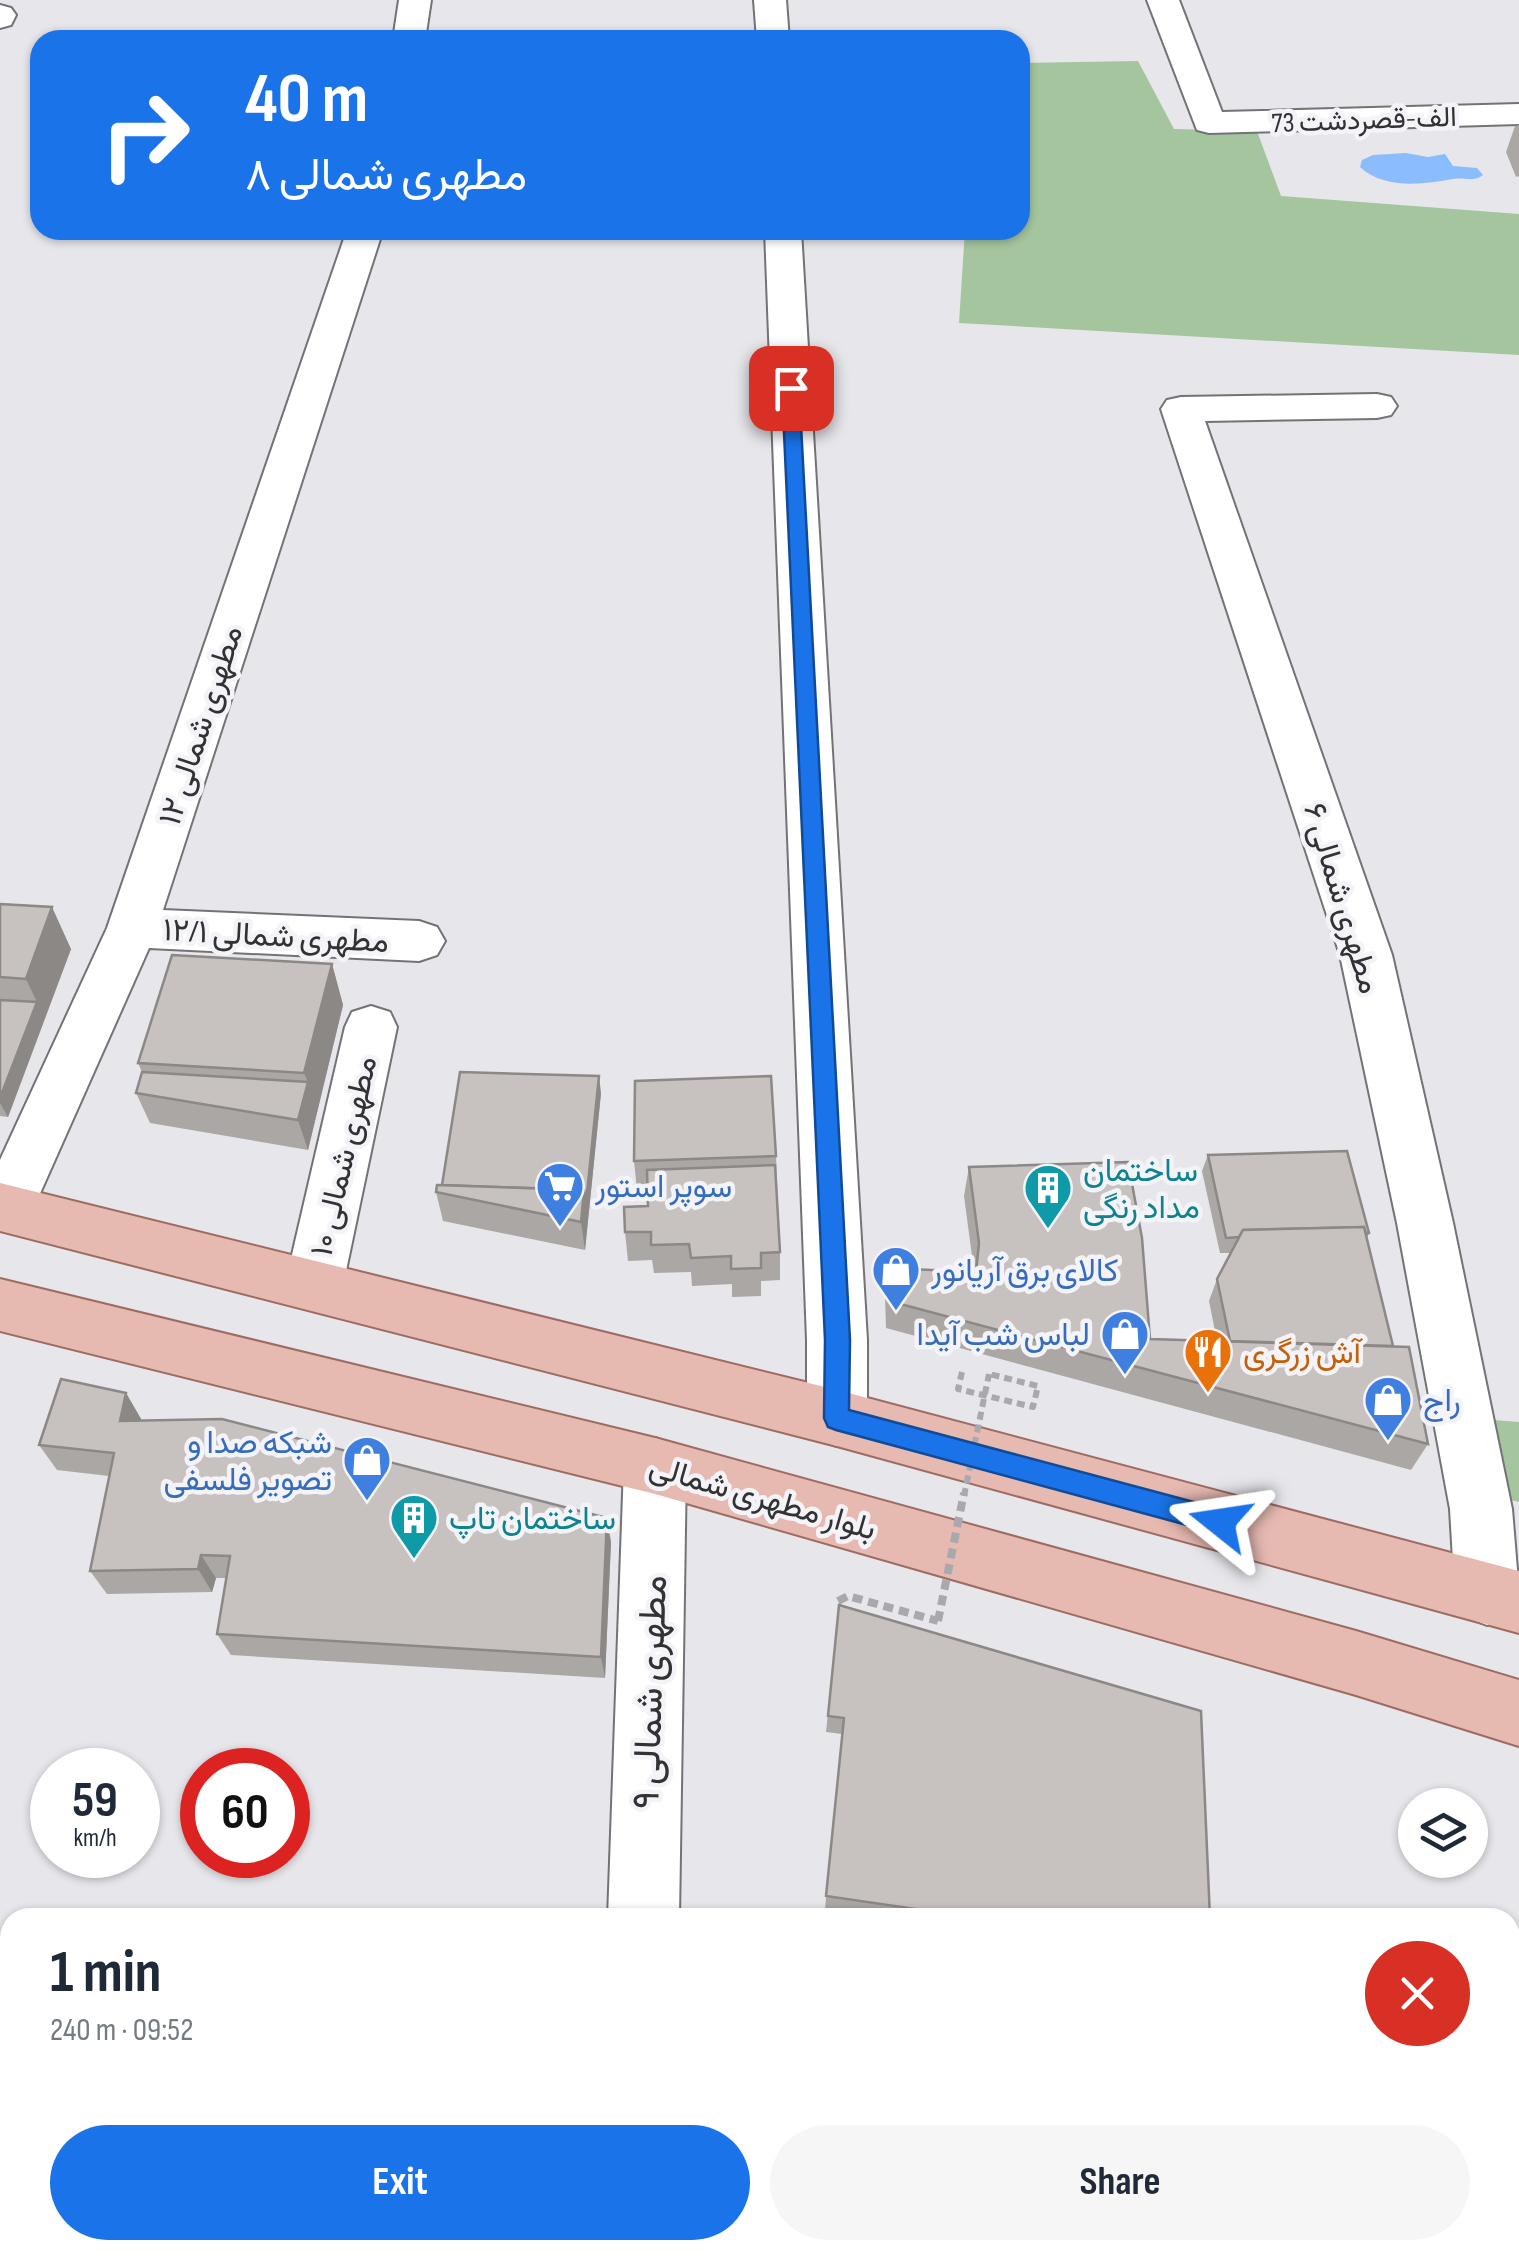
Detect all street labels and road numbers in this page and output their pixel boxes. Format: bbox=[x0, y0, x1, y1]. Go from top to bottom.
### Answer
street label: 73 الف-قصردشت bbox=[1271, 101, 1457, 140]
street label: ۱۲ مطهری شمالی bbox=[151, 621, 252, 830]
street label: ۶ مطهری شمالی bbox=[1294, 798, 1389, 998]
street label: ۱۲/۱ مطهری شمالی bbox=[162, 911, 390, 962]
street label: ۱۰ مطهری شمالی bbox=[302, 1052, 386, 1260]
street label: بلوار مطهرى شمالى bbox=[645, 1447, 880, 1549]
street label: ۹ مطهری شمالی bbox=[624, 1574, 677, 1810]

